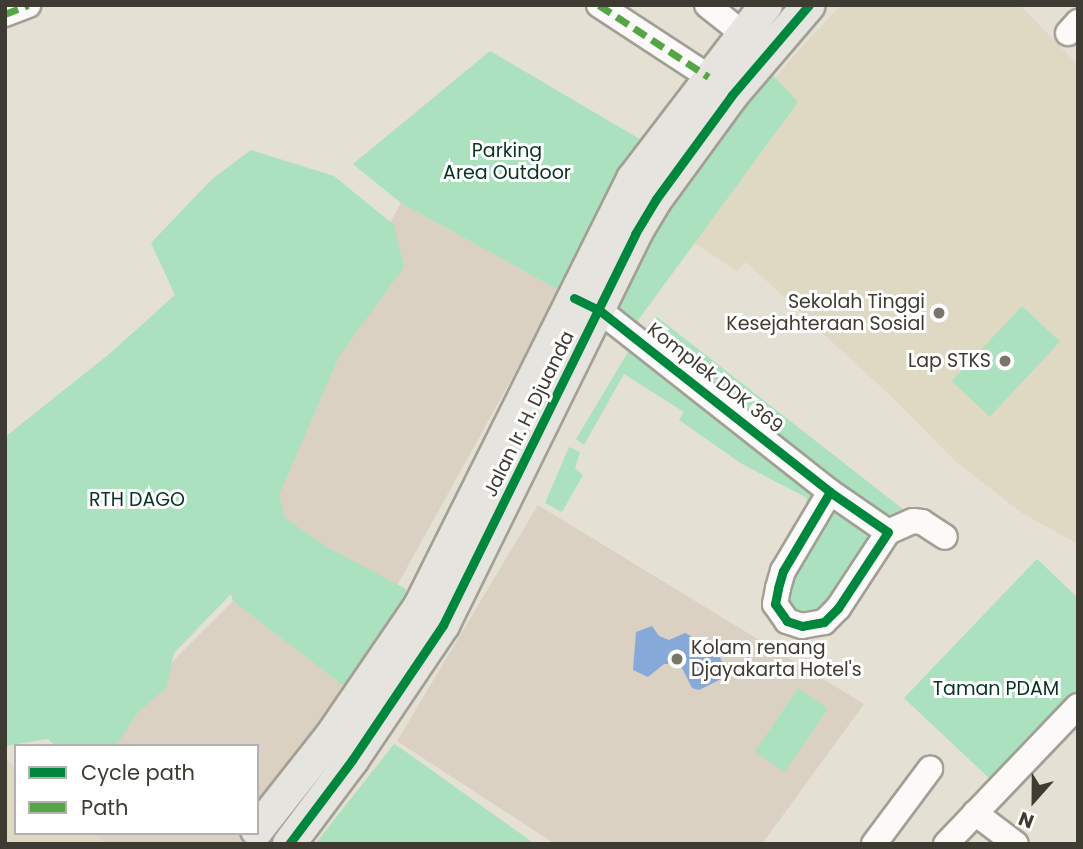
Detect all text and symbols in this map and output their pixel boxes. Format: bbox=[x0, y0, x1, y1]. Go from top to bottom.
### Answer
park label: Parking Area Outdoor bbox=[443, 140, 571, 184]
place label: Sekolah Tinggi Kesejahteraan Sosial bbox=[726, 291, 925, 335]
marker: Sekolah Tinggi Kesejahteraan Sosial bbox=[931, 305, 947, 321]
street label: Komplek DDK 369 bbox=[643, 318, 787, 438]
street label: Jalan Ir. H. Djuanda bbox=[479, 327, 579, 501]
place label: Lap STKS bbox=[908, 350, 991, 372]
marker: Lap STKS bbox=[997, 353, 1013, 369]
park label: RTH DAGO bbox=[89, 489, 185, 511]
place label: Kolam renang Djayakarta Hotel's bbox=[691, 637, 862, 681]
marker: Kolam renang Djayakarta Hotel's bbox=[669, 651, 685, 667]
park label: Taman PDAM bbox=[933, 678, 1059, 700]
legend bbox=[14, 744, 259, 835]
text: Cycle path bbox=[81, 758, 195, 787]
north arrow bbox=[999, 765, 1069, 835]
text: Path bbox=[81, 793, 128, 822]
text: N bbox=[1015, 805, 1038, 835]

